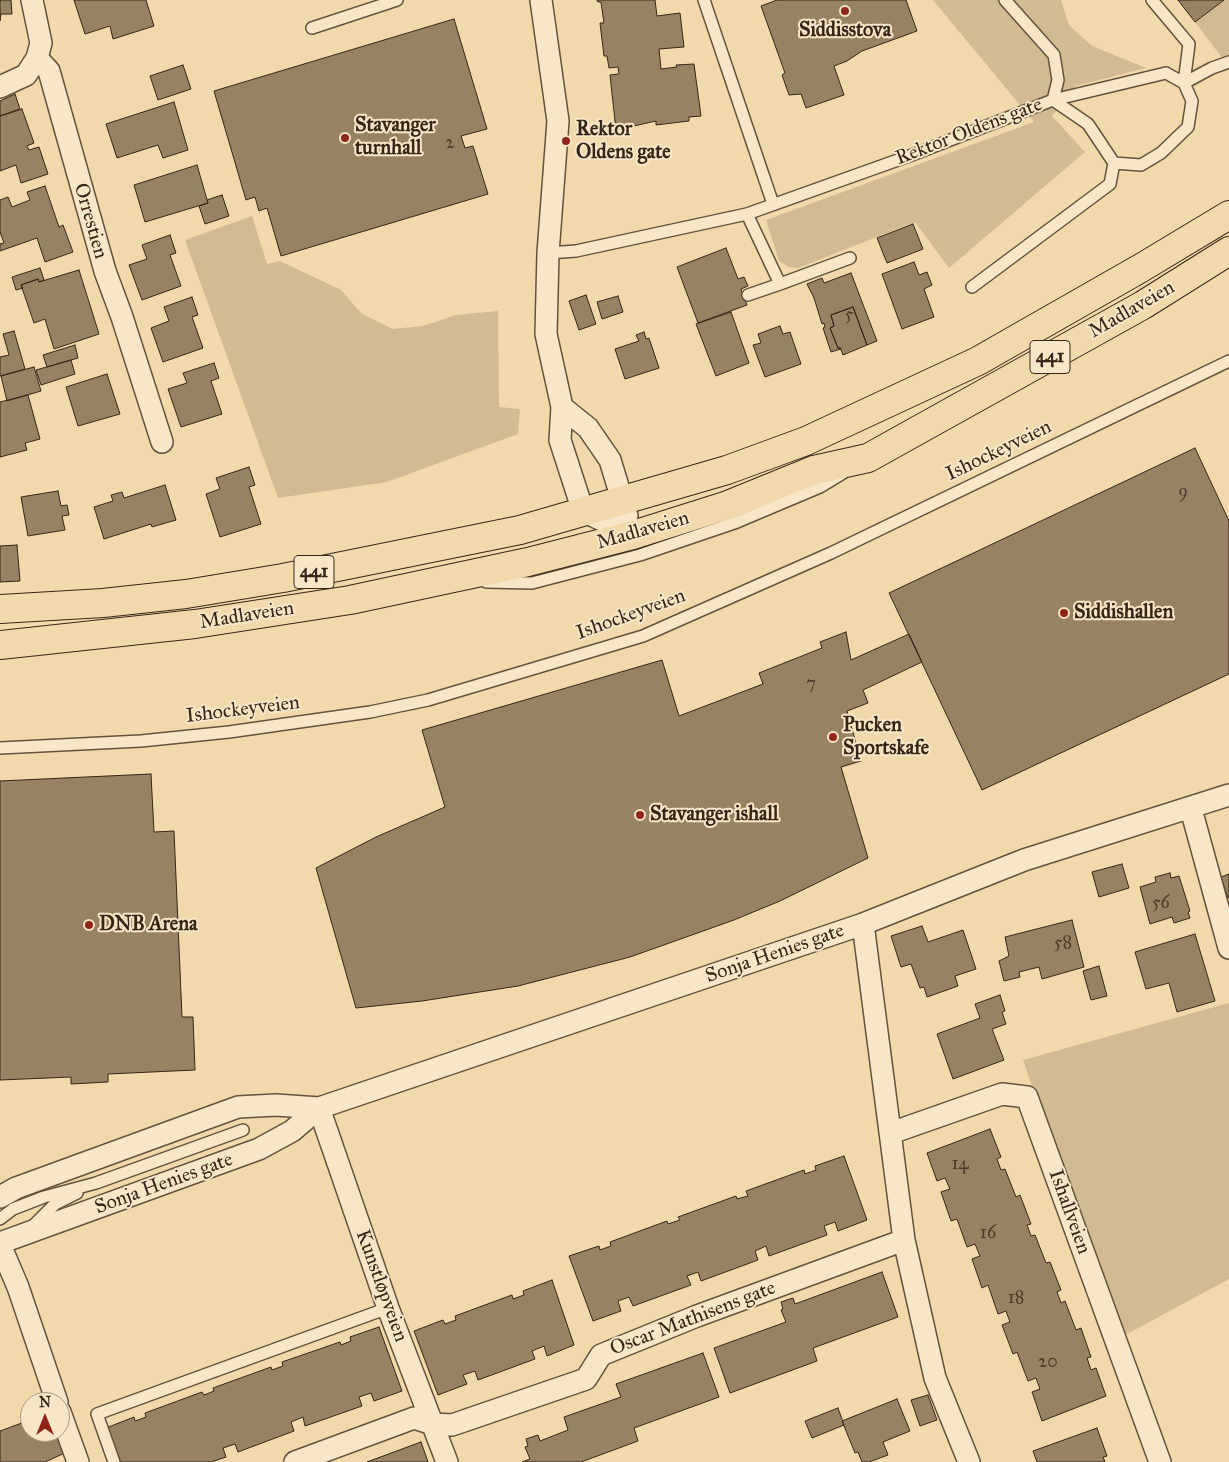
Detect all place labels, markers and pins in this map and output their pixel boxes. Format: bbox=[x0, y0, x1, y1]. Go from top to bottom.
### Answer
marker: Siddisstova bbox=[839, 5, 851, 17]
place label: Siddisstova bbox=[799, 19, 891, 43]
place label: Stavanger turnhall bbox=[355, 114, 436, 161]
place label: Rektor Oldens gate bbox=[576, 118, 671, 165]
marker: Stavanger turnhall bbox=[339, 132, 351, 144]
marker: Rektor Oldens gate bbox=[560, 135, 572, 147]
place label: Siddishallen bbox=[1074, 601, 1173, 625]
marker: Siddishallen bbox=[1058, 607, 1070, 619]
place label: Pucken Sportskafe bbox=[843, 714, 929, 761]
marker: Pucken Sportskafe bbox=[827, 731, 839, 743]
place label: Stavanger ishall bbox=[650, 803, 778, 827]
marker: Stavanger ishall bbox=[634, 809, 646, 821]
place label: DNB Arena bbox=[99, 913, 197, 937]
marker: DNB Arena bbox=[83, 919, 95, 931]

